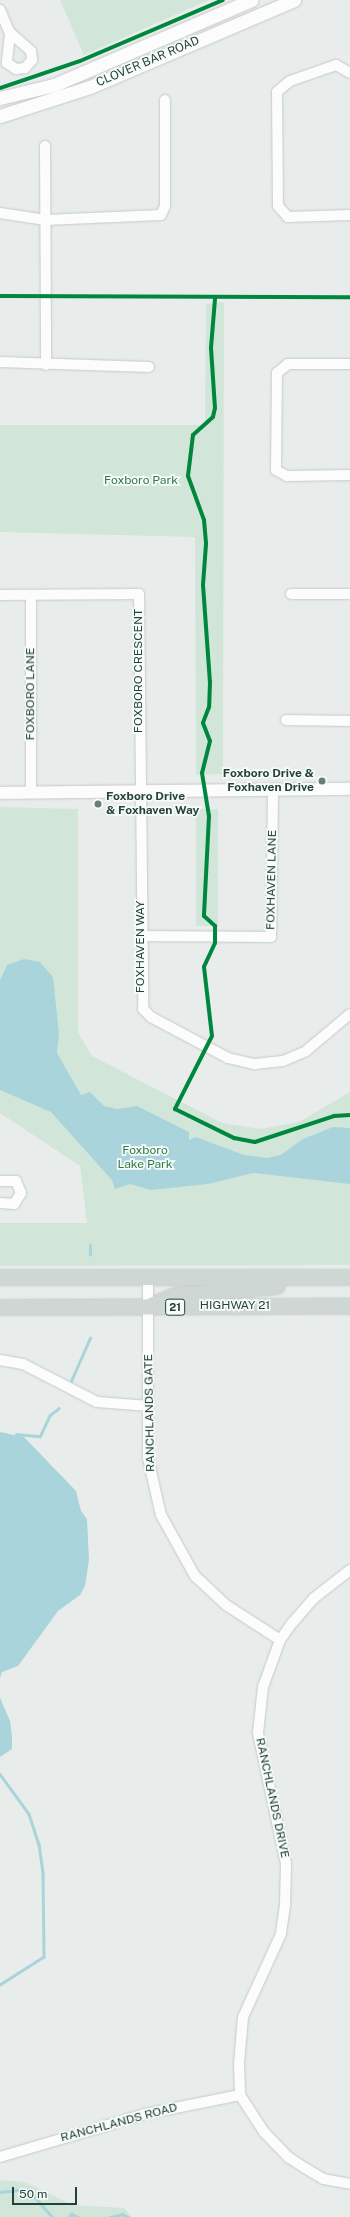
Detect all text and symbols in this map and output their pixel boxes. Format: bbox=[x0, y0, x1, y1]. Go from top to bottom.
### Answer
street label: CLOVER BAR ROAD bbox=[94, 34, 202, 90]
park label: Foxboro Park bbox=[104, 474, 178, 488]
street label: FOXBORO CRESCENT bbox=[132, 609, 146, 733]
street label: FOXBORO LANE bbox=[24, 648, 38, 740]
place label: Foxboro Drive & Foxhaven Drive bbox=[223, 767, 314, 795]
marker: Foxboro Drive & Foxhaven Drive bbox=[317, 776, 327, 786]
place label: Foxboro Drive & Foxhaven Way bbox=[106, 790, 199, 818]
marker: Foxboro Drive & Foxhaven Way bbox=[93, 799, 103, 809]
street label: FOXHAVEN LANE bbox=[264, 830, 280, 930]
street label: FOXHAVEN WAY bbox=[134, 901, 148, 993]
park label: Foxboro Lake Park bbox=[117, 1144, 173, 1172]
road number: 21 bbox=[165, 1298, 185, 1316]
street label: HIGHWAY 21 bbox=[200, 1299, 270, 1313]
street label: RANCHLANDS GATE bbox=[142, 1354, 158, 1472]
street label: RANCHLANDS DRIVE bbox=[252, 1737, 292, 1859]
street label: RANCHLANDS ROAD bbox=[59, 2100, 179, 2146]
scale bar bbox=[14, 2179, 79, 2205]
text: 50 m bbox=[19, 2187, 47, 2201]

